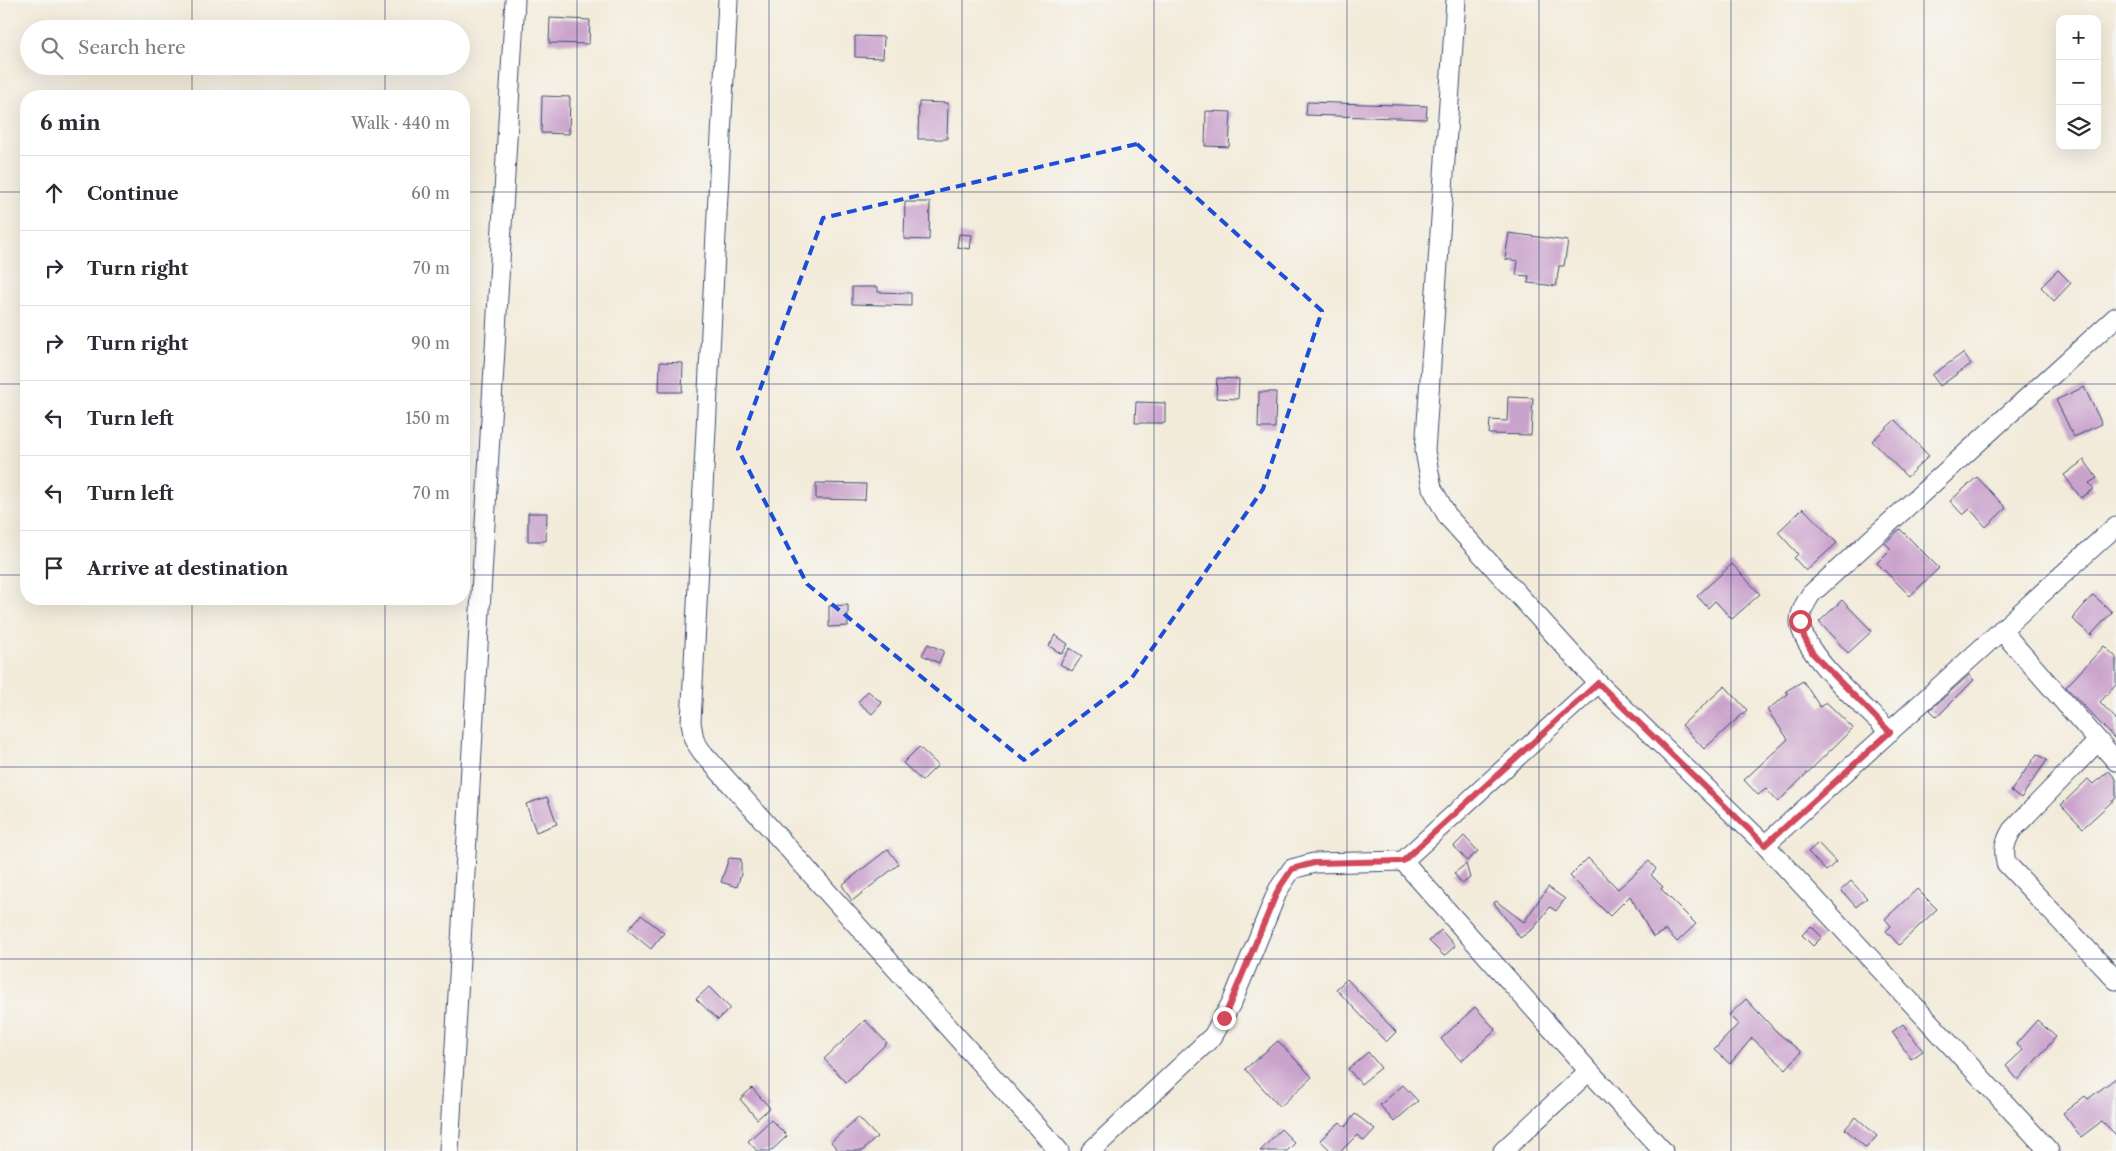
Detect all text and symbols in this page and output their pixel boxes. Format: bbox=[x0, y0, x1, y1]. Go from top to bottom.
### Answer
map controls bbox=[2056, 15, 2101, 150]
button: + bbox=[2056, 15, 2101, 60]
search box bbox=[20, 20, 470, 75]
icon: search bbox=[38, 34, 66, 62]
text: Search here bbox=[78, 36, 186, 59]
button: − bbox=[2056, 60, 2101, 105]
button: layers bbox=[2056, 105, 2101, 150]
text: 6 min bbox=[40, 110, 101, 135]
text: Walk · 440 m bbox=[351, 113, 450, 133]
icon: ahead bbox=[40, 179, 68, 207]
text: Continue bbox=[87, 182, 179, 205]
text: 60 m bbox=[411, 183, 450, 203]
icon: right bbox=[40, 254, 68, 282]
text: Turn right bbox=[87, 257, 188, 280]
text: 70 m bbox=[413, 258, 450, 278]
icon: right bbox=[40, 329, 68, 357]
text: Turn right bbox=[87, 332, 188, 355]
text: 90 m bbox=[411, 333, 450, 353]
icon: left bbox=[40, 404, 68, 432]
text: Turn left bbox=[87, 407, 174, 430]
text: 150 m bbox=[405, 408, 450, 428]
icon: left bbox=[40, 479, 68, 507]
text: Turn left bbox=[87, 482, 174, 505]
text: 70 m bbox=[413, 483, 450, 503]
icon: arrive bbox=[40, 554, 68, 582]
text: Arrive at destination bbox=[87, 557, 288, 580]
route start bbox=[1789, 610, 1812, 633]
route end bbox=[1213, 1007, 1236, 1030]

